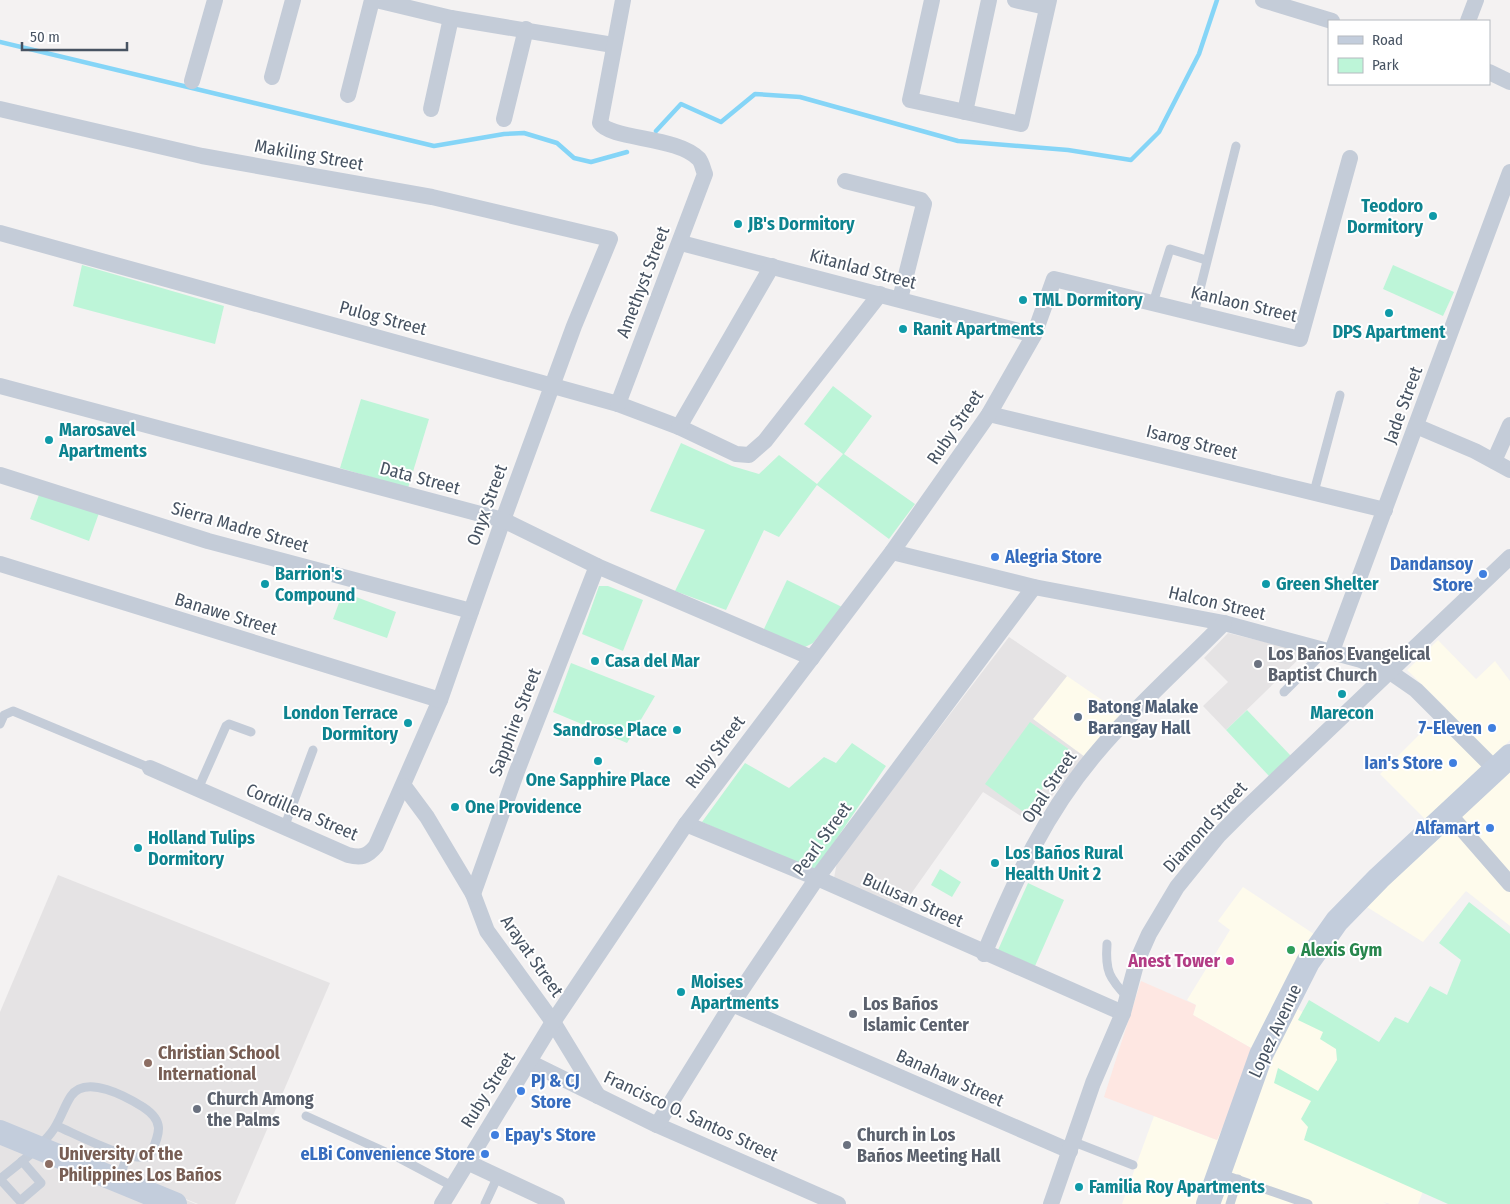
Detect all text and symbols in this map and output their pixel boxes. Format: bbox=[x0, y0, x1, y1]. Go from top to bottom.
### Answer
scale bar bbox=[22, 20, 128, 52]
legend bbox=[1328, 20, 1490, 85]
text: 50 m bbox=[30, 28, 60, 46]
text: Road bbox=[1372, 31, 1403, 49]
text: Park bbox=[1372, 56, 1399, 74]
street label: Makiling Street bbox=[253, 135, 365, 175]
place label: Teodoro Dormitory bbox=[1347, 195, 1423, 238]
marker: Teodoro Dormitory bbox=[1427, 210, 1439, 222]
place label: JB's Dormitory bbox=[747, 213, 855, 235]
marker: JB's Dormitory bbox=[732, 218, 744, 230]
street label: Amethyst Street bbox=[612, 223, 674, 341]
street label: Kitanlad Street bbox=[807, 244, 919, 294]
street label: Kanlaon Street bbox=[1189, 281, 1300, 327]
place label: TML Dormitory bbox=[1033, 289, 1143, 311]
marker: TML Dormitory bbox=[1017, 294, 1029, 306]
street label: Pulog Street bbox=[337, 296, 429, 340]
marker: DPS Apartment bbox=[1383, 307, 1395, 319]
place label: Ranit Apartments bbox=[913, 318, 1044, 340]
place label: DPS Apartment bbox=[1332, 321, 1446, 343]
marker: Ranit Apartments bbox=[897, 323, 909, 335]
street label: Jade Street bbox=[1379, 363, 1427, 447]
street label: Ruby Street bbox=[922, 385, 988, 468]
place label: Marosavel Apartments bbox=[58, 419, 147, 462]
street label: Isarog Street bbox=[1144, 420, 1240, 464]
marker: Marosavel Apartments bbox=[43, 434, 55, 446]
street label: Data Street bbox=[377, 457, 463, 499]
street label: Onyx Street bbox=[462, 461, 512, 549]
street label: Sierra Madre Street bbox=[169, 497, 311, 557]
place label: Alegria Store bbox=[1004, 546, 1102, 568]
marker: Alegria Store bbox=[989, 551, 1001, 563]
place label: Dandansoy Store bbox=[1390, 553, 1473, 596]
place label: Barrion's Compound bbox=[275, 563, 355, 606]
marker: Dandansoy Store bbox=[1477, 568, 1489, 580]
place label: Green Shelter bbox=[1276, 573, 1379, 595]
marker: Barrion's Compound bbox=[259, 578, 271, 590]
marker: Green Shelter bbox=[1260, 578, 1272, 590]
street label: Halcon Street bbox=[1166, 581, 1268, 625]
street label: Banawe Street bbox=[172, 588, 280, 640]
place label: Los Baños Evangelical Baptist Church bbox=[1268, 643, 1430, 686]
place label: Casa del Mar bbox=[605, 650, 700, 672]
marker: Casa del Mar bbox=[589, 655, 601, 667]
marker: Los Baños Evangelical Baptist Church bbox=[1252, 658, 1264, 670]
street label: Sapphire Street bbox=[484, 665, 546, 779]
marker: Marecon bbox=[1336, 688, 1348, 700]
place label: Batong Malake Barangay Hall bbox=[1088, 696, 1198, 739]
place label: London Terrace Dormitory bbox=[283, 702, 398, 745]
place label: Marecon bbox=[1310, 702, 1374, 724]
street label: Ruby Street bbox=[681, 711, 750, 793]
marker: Batong Malake Barangay Hall bbox=[1072, 711, 1084, 723]
marker: London Terrace Dormitory bbox=[402, 717, 414, 729]
place label: 7-Eleven bbox=[1419, 717, 1482, 739]
place label: Sandrose Place bbox=[553, 719, 667, 741]
marker: 7-Eleven bbox=[1486, 722, 1498, 734]
marker: Sandrose Place bbox=[671, 724, 683, 736]
street label: Opal Street bbox=[1017, 747, 1081, 827]
place label: Ian's Store bbox=[1364, 752, 1443, 774]
marker: One Sapphire Place bbox=[592, 755, 604, 767]
marker: Ian's Store bbox=[1447, 757, 1459, 769]
place label: One Sapphire Place bbox=[526, 769, 670, 791]
street label: Diamond Street bbox=[1158, 777, 1252, 877]
street label: Cordillera Street bbox=[243, 779, 361, 846]
place label: One Providence bbox=[465, 796, 582, 818]
street label: Pearl Street bbox=[788, 798, 856, 880]
marker: One Providence bbox=[449, 801, 461, 813]
place label: Alfamart bbox=[1414, 817, 1481, 839]
marker: Alfamart bbox=[1484, 822, 1496, 834]
place label: Holland Tulips Dormitory bbox=[148, 827, 255, 870]
marker: Holland Tulips Dormitory bbox=[132, 842, 144, 854]
place label: Los Baños Rural Health Unit 2 bbox=[1005, 842, 1123, 885]
marker: Los Baños Rural Health Unit 2 bbox=[989, 857, 1001, 869]
street label: Bulusan Street bbox=[859, 868, 967, 932]
street label: Arayat Street bbox=[496, 911, 568, 1001]
place label: Alexis Gym bbox=[1300, 939, 1382, 961]
marker: Alexis Gym bbox=[1285, 944, 1297, 956]
place label: Anest Tower bbox=[1127, 950, 1220, 972]
marker: Anest Tower bbox=[1224, 955, 1236, 967]
place label: Moises Apartments bbox=[690, 971, 779, 1014]
street label: Lopez Avenue bbox=[1244, 981, 1306, 1081]
marker: Moises Apartments bbox=[675, 986, 687, 998]
place label: Los Baños Islamic Center bbox=[863, 993, 969, 1036]
marker: Los Baños Islamic Center bbox=[847, 1008, 859, 1020]
place label: Christian School International bbox=[158, 1042, 280, 1085]
street label: Banahaw Street bbox=[893, 1044, 1007, 1112]
street label: Ruby Street bbox=[456, 1048, 520, 1132]
marker: Christian School International bbox=[142, 1057, 154, 1069]
street label: Francisco O. Santos Street bbox=[600, 1066, 782, 1166]
place label: PJ & CJ Store bbox=[531, 1070, 580, 1113]
marker: PJ & CJ Store bbox=[515, 1085, 527, 1097]
place label: Church Among the Palms bbox=[207, 1088, 314, 1131]
marker: Church Among the Palms bbox=[191, 1103, 203, 1115]
place label: Epay's Store bbox=[505, 1124, 596, 1146]
place label: Church in Los Baños Meeting Hall bbox=[857, 1124, 1001, 1167]
marker: Epay's Store bbox=[489, 1129, 501, 1141]
marker: Church in Los Baños Meeting Hall bbox=[841, 1139, 853, 1151]
place label: University of the Philippines Los Baños bbox=[59, 1143, 222, 1186]
place label: eLBi Convenience Store bbox=[300, 1143, 475, 1165]
marker: eLBi Convenience Store bbox=[479, 1148, 491, 1160]
marker: University of the Philippines Los Baños bbox=[43, 1158, 55, 1170]
place label: Familia Roy Apartments bbox=[1089, 1176, 1265, 1198]
marker: Familia Roy Apartments bbox=[1073, 1181, 1085, 1193]

